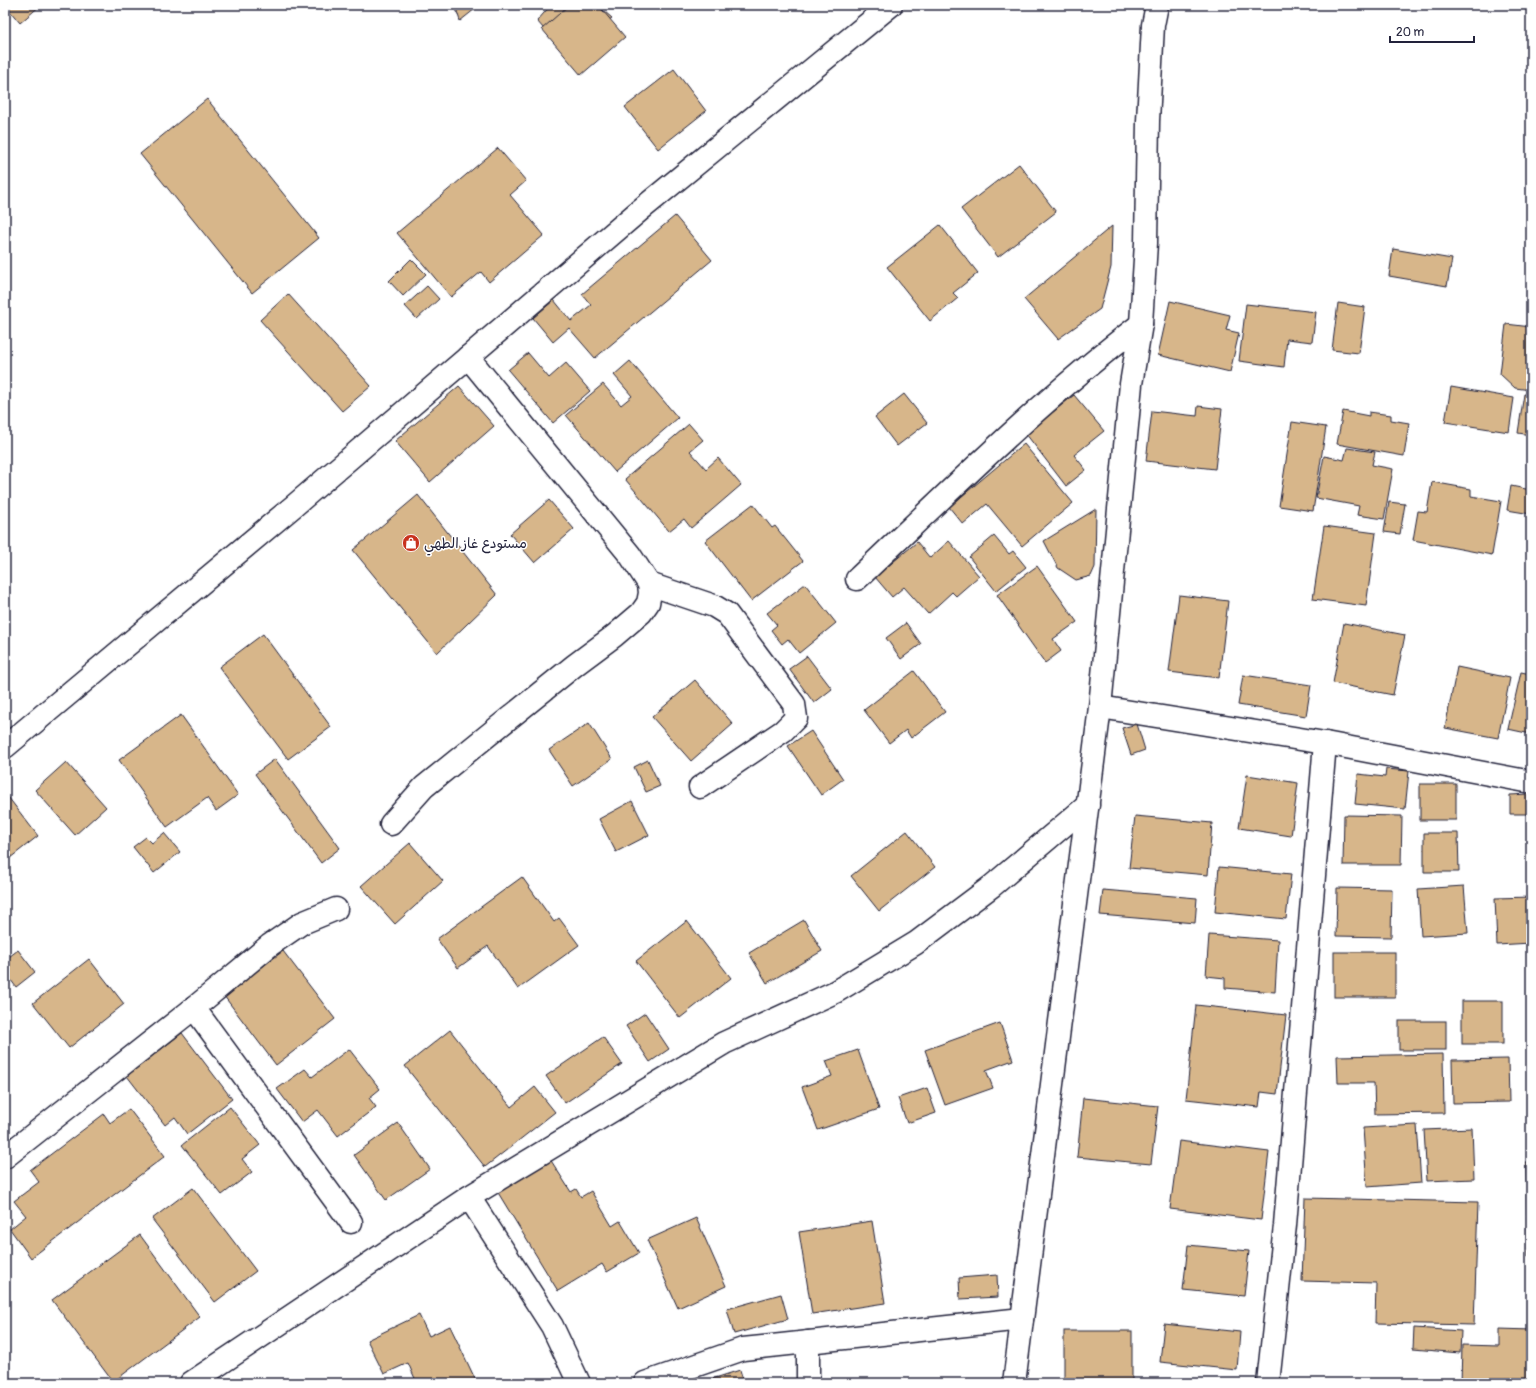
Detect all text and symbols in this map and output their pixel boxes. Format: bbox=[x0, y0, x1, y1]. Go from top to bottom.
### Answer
scale bar bbox=[1390, 18, 1474, 44]
text: 20 m bbox=[1396, 25, 1425, 40]
shop icon: مستودع غاز الطهي bbox=[401, 533, 421, 553]
place label: مستودع غاز الطهي bbox=[424, 535, 527, 556]

